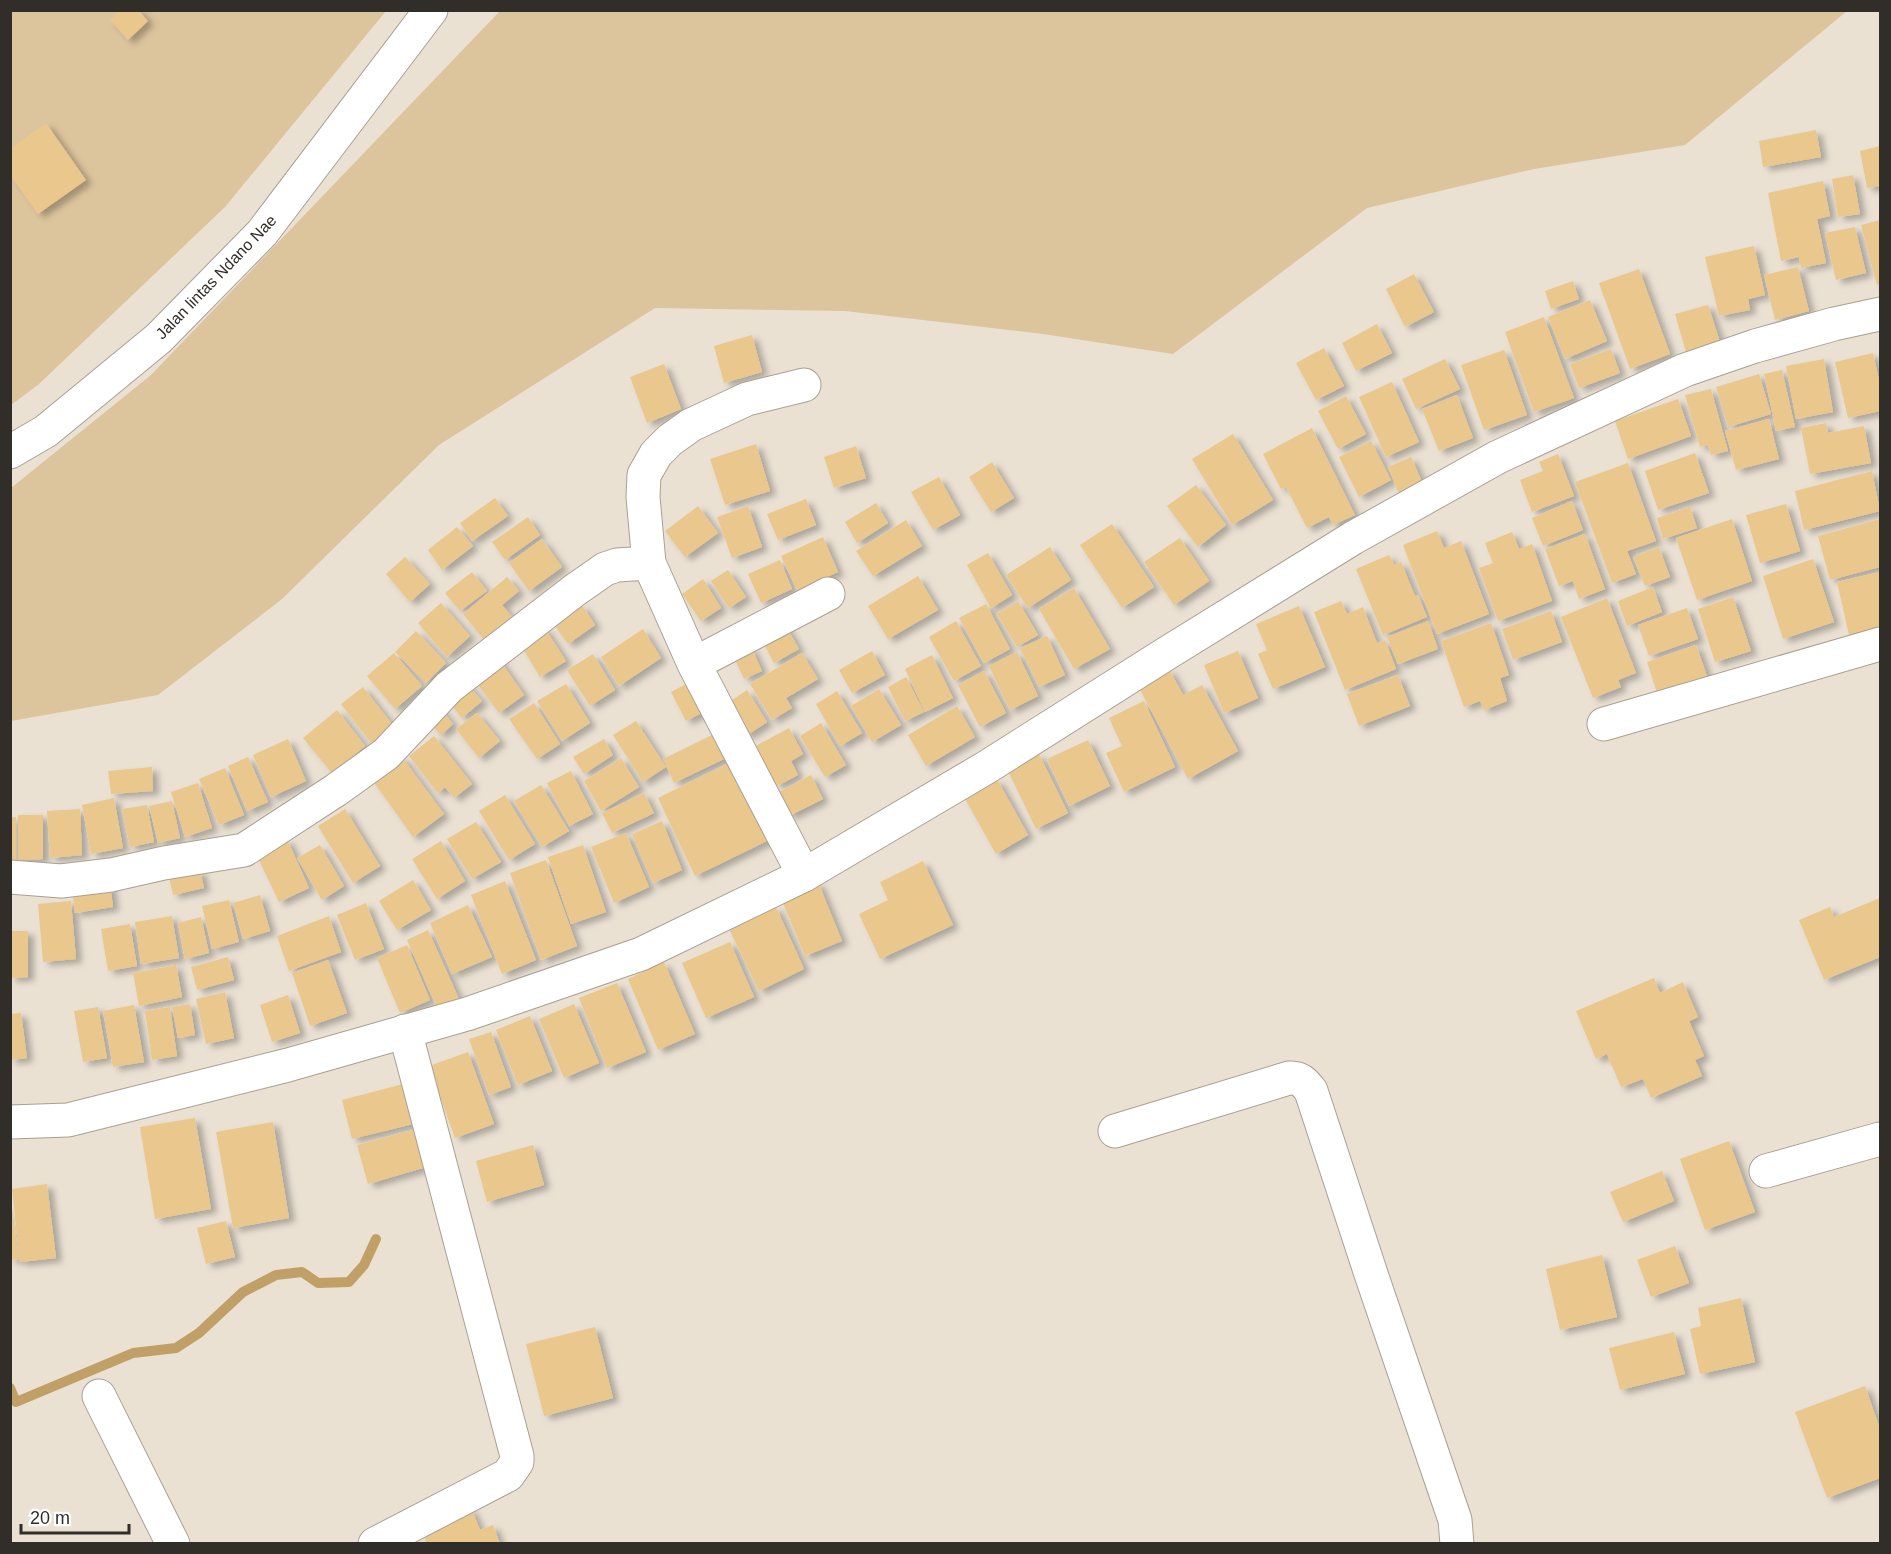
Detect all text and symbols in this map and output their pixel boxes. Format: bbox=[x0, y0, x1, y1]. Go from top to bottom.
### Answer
street label: Jalan lintas Ndano Nae bbox=[152, 212, 280, 342]
scale bar bbox=[21, 1497, 129, 1535]
text: 20 m bbox=[30, 1508, 70, 1528]

